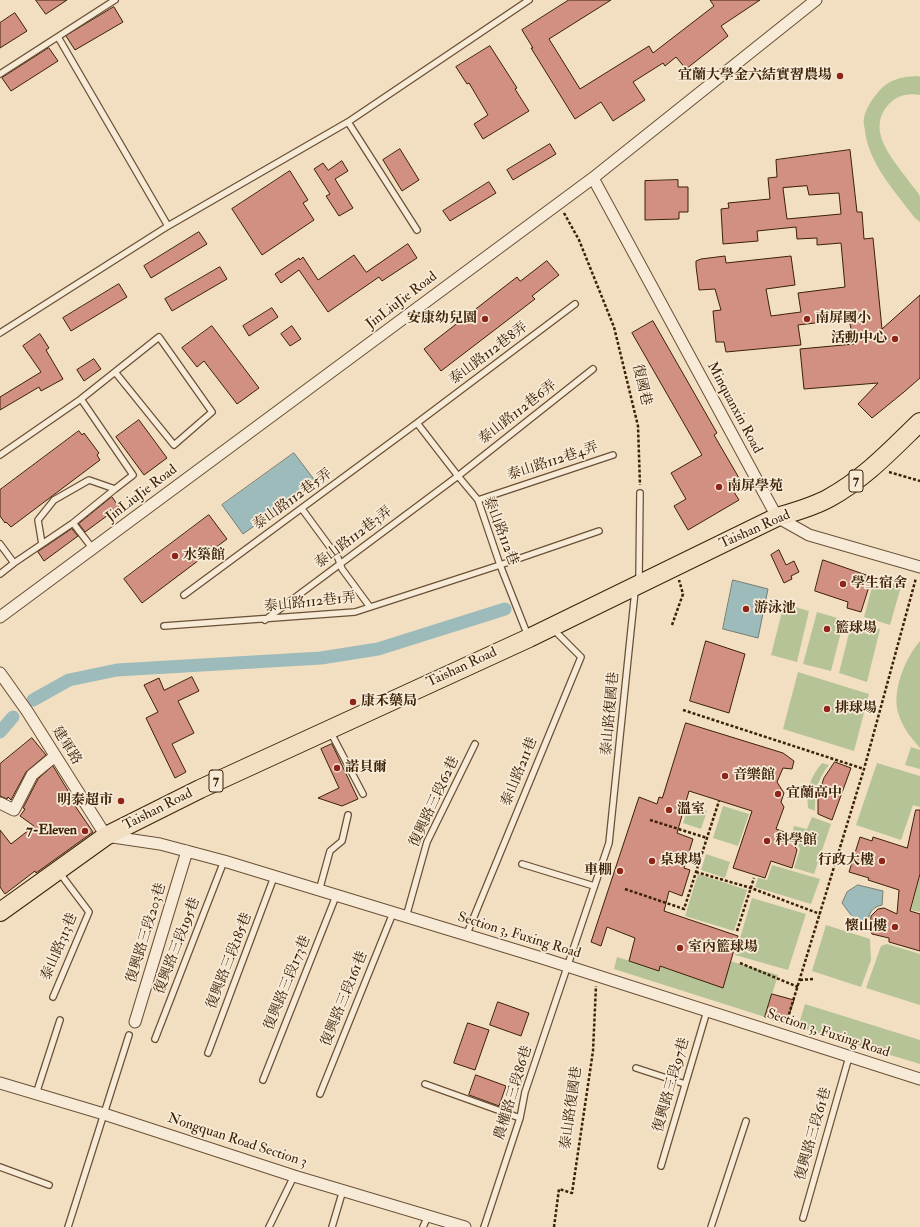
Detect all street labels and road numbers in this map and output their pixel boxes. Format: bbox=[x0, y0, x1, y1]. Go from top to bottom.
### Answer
street label: JinLiuJie Road bbox=[363, 269, 441, 333]
street label: 泰山路112巷8弄 bbox=[447, 319, 531, 389]
street label: Minquanxin Road bbox=[703, 359, 765, 457]
street label: 復國巷 bbox=[628, 363, 654, 407]
street label: 泰山路112巷6弄 bbox=[476, 377, 560, 449]
street label: 泰山路112巷4弄 bbox=[505, 439, 601, 485]
street label: JinLiuJie Road bbox=[103, 462, 181, 526]
street label: 泰山路112巷5弄 bbox=[250, 466, 336, 534]
road number: 7 bbox=[849, 470, 863, 492]
street label: 泰山路112巷 bbox=[479, 494, 521, 568]
street label: 泰山路112巷3弄 bbox=[312, 503, 396, 573]
street label: Taishan Road bbox=[717, 507, 793, 553]
street label: 泰山路112巷1弄 bbox=[263, 590, 357, 616]
street label: Taishan Road bbox=[424, 644, 500, 692]
street label: 泰山路復國巷 bbox=[599, 671, 623, 757]
street label: 建軍路 bbox=[48, 724, 84, 768]
street label: 泰山路211巷 bbox=[499, 735, 541, 809]
street label: 復興路三段62巷 bbox=[407, 754, 463, 850]
road number: 7 bbox=[209, 770, 223, 792]
street label: Taishan Road bbox=[121, 785, 195, 835]
street label: 復興路三段203巷 bbox=[124, 881, 170, 985]
street label: 復興路三段195巷 bbox=[152, 895, 204, 997]
street label: Section 3, Fuxing Road bbox=[455, 909, 583, 963]
street label: 泰山路313巷 bbox=[38, 911, 82, 983]
street label: 復興路三段185巷 bbox=[204, 911, 256, 1011]
street label: 復興路三段173巷 bbox=[261, 933, 315, 1033]
street label: 復興路三段161巷 bbox=[318, 949, 372, 1049]
street label: Section 3, Fuxing Road bbox=[765, 1006, 891, 1062]
street label: 復興路三段97巷 bbox=[650, 1036, 694, 1134]
street label: 農權路三段86巷 bbox=[492, 1044, 536, 1142]
street label: 泰山路復國巷 bbox=[558, 1065, 586, 1151]
street label: 復興路三段61巷 bbox=[793, 1086, 835, 1182]
street label: Nongquan Road Section 3 bbox=[165, 1111, 309, 1171]

